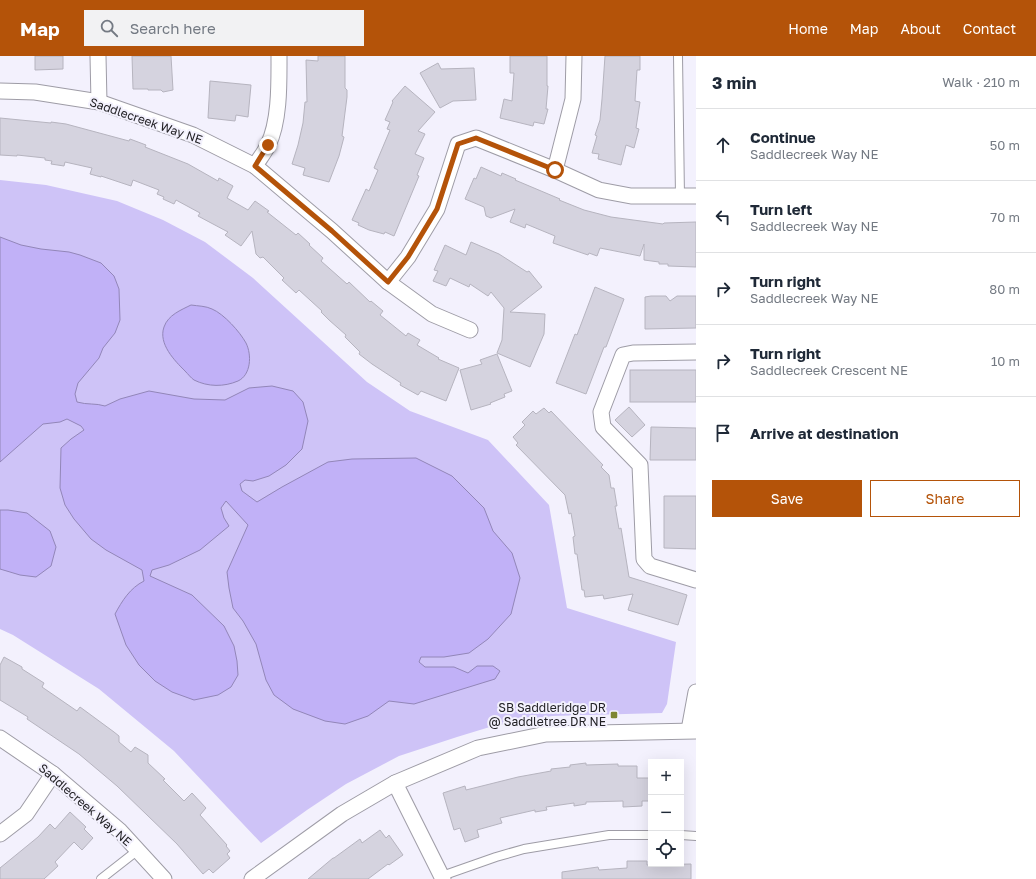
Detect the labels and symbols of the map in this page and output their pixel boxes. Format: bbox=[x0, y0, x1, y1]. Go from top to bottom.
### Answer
street label: Saddlecreek Way NE bbox=[88, 94, 205, 147]
route end bbox=[259, 136, 277, 154]
route start bbox=[546, 161, 564, 179]
place label: SB Saddleridge DR @ Saddletree DR NE bbox=[489, 700, 606, 729]
marker: SB Saddleridge DR @ Saddletree DR NE bbox=[609, 710, 619, 720]
street label: Saddlecreek Way NE bbox=[36, 760, 135, 849]

